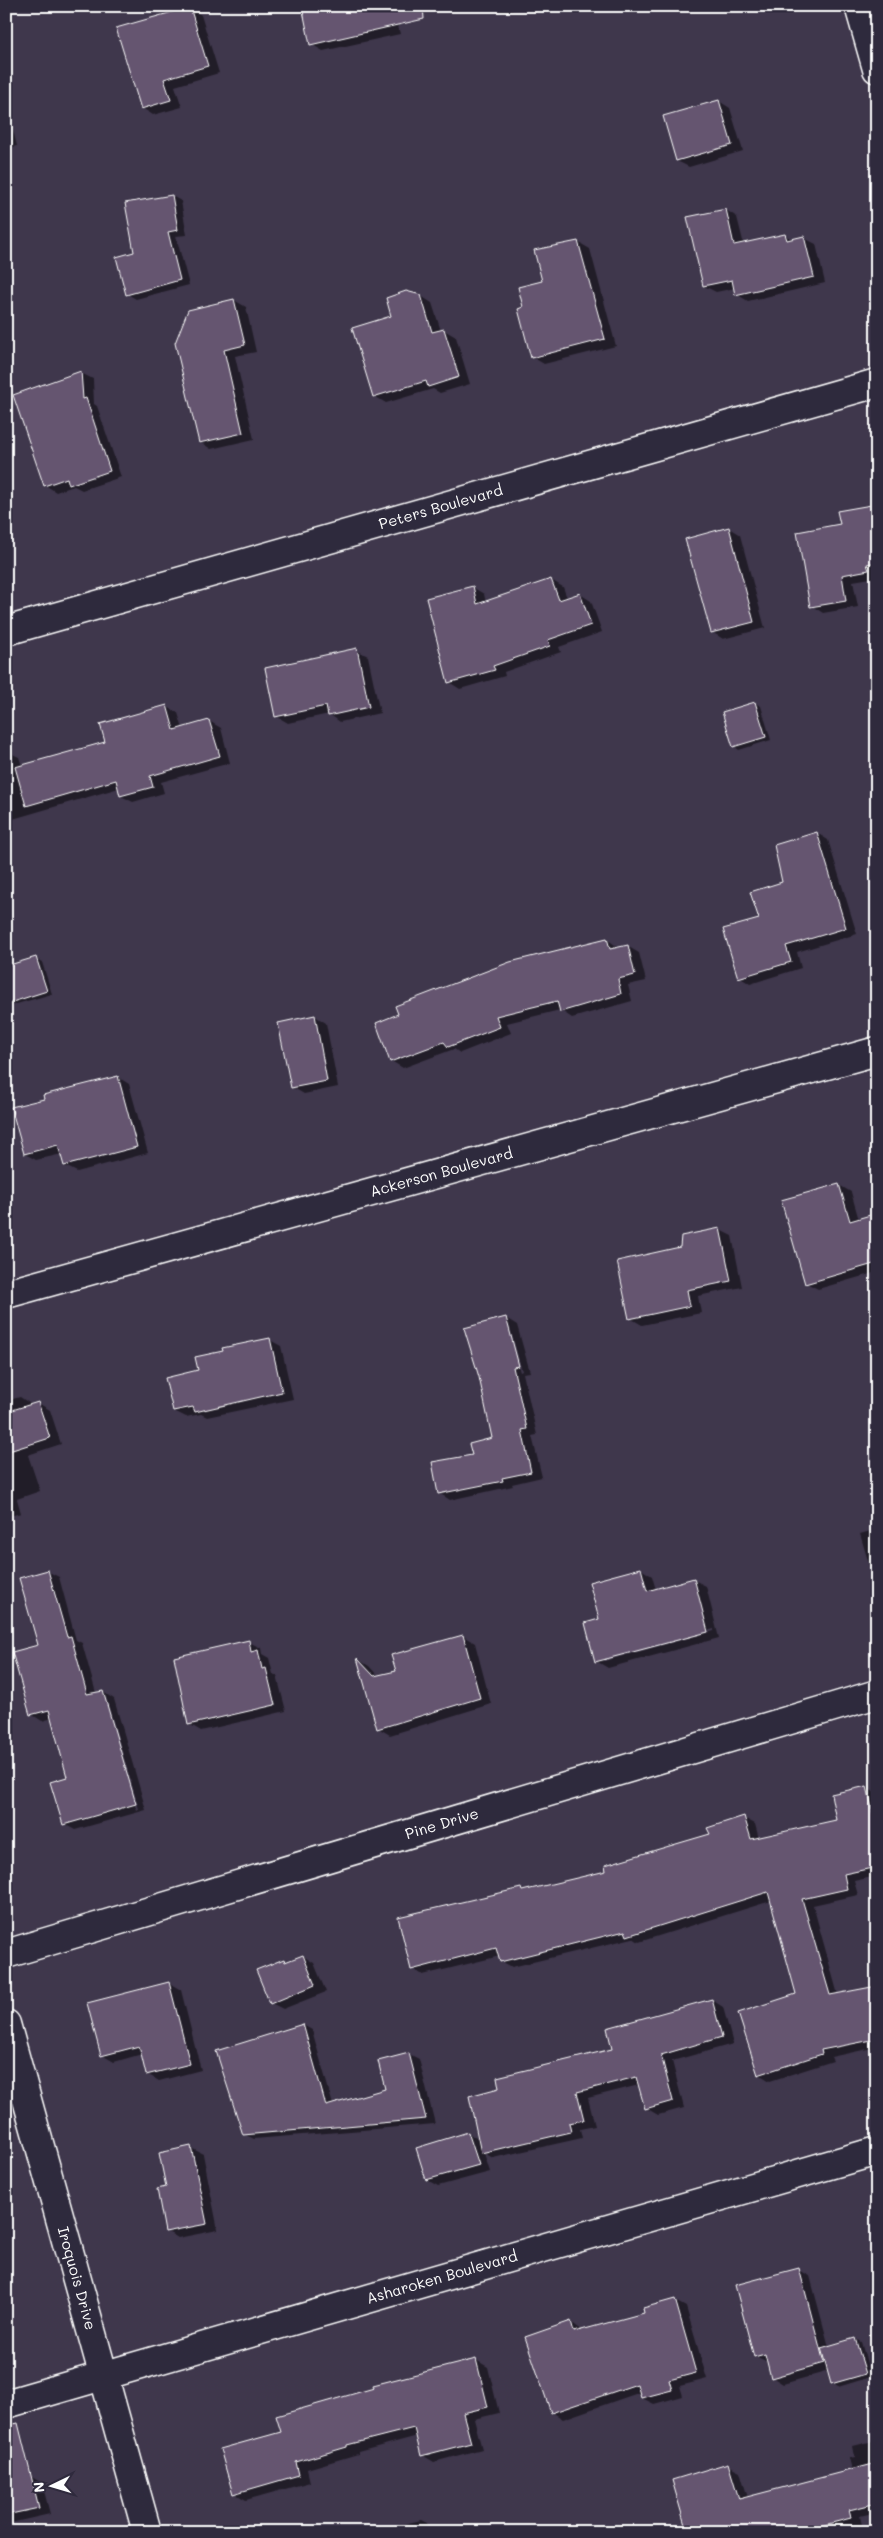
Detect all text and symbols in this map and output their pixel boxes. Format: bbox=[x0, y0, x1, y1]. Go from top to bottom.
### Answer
street label: Peters Boulevard bbox=[376, 479, 505, 533]
street label: Ackerson Boulevard bbox=[368, 1142, 515, 1201]
street label: Pine Drive bbox=[402, 1802, 481, 1843]
street label: Iroquois Drive bbox=[54, 2224, 101, 2332]
street label: Asharoken Boulevard bbox=[364, 2245, 519, 2308]
north arrow bbox=[28, 2460, 78, 2510]
text: N bbox=[29, 2481, 48, 2493]

